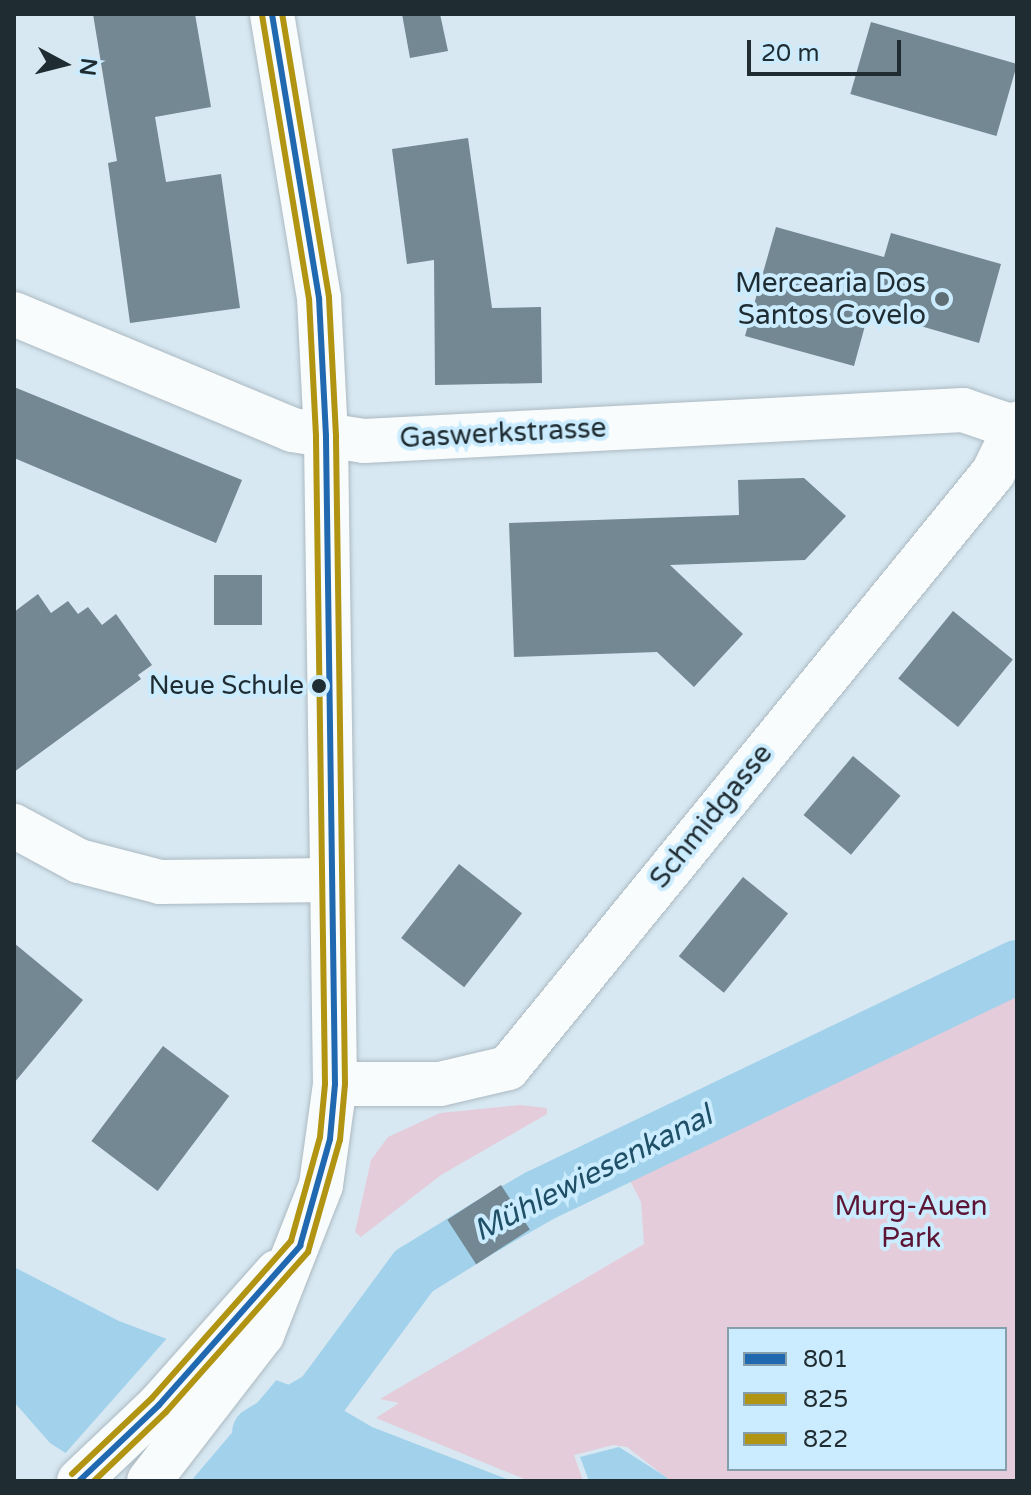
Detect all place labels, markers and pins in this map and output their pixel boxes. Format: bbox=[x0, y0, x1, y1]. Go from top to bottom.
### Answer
place label: Mercearia Dos Santos Covelo bbox=[735, 266, 926, 332]
marker: Mercearia Dos Santos Covelo bbox=[933, 290, 951, 308]
place label: Neue Schule bbox=[149, 670, 304, 702]
marker: Neue Schule bbox=[311, 678, 327, 694]

